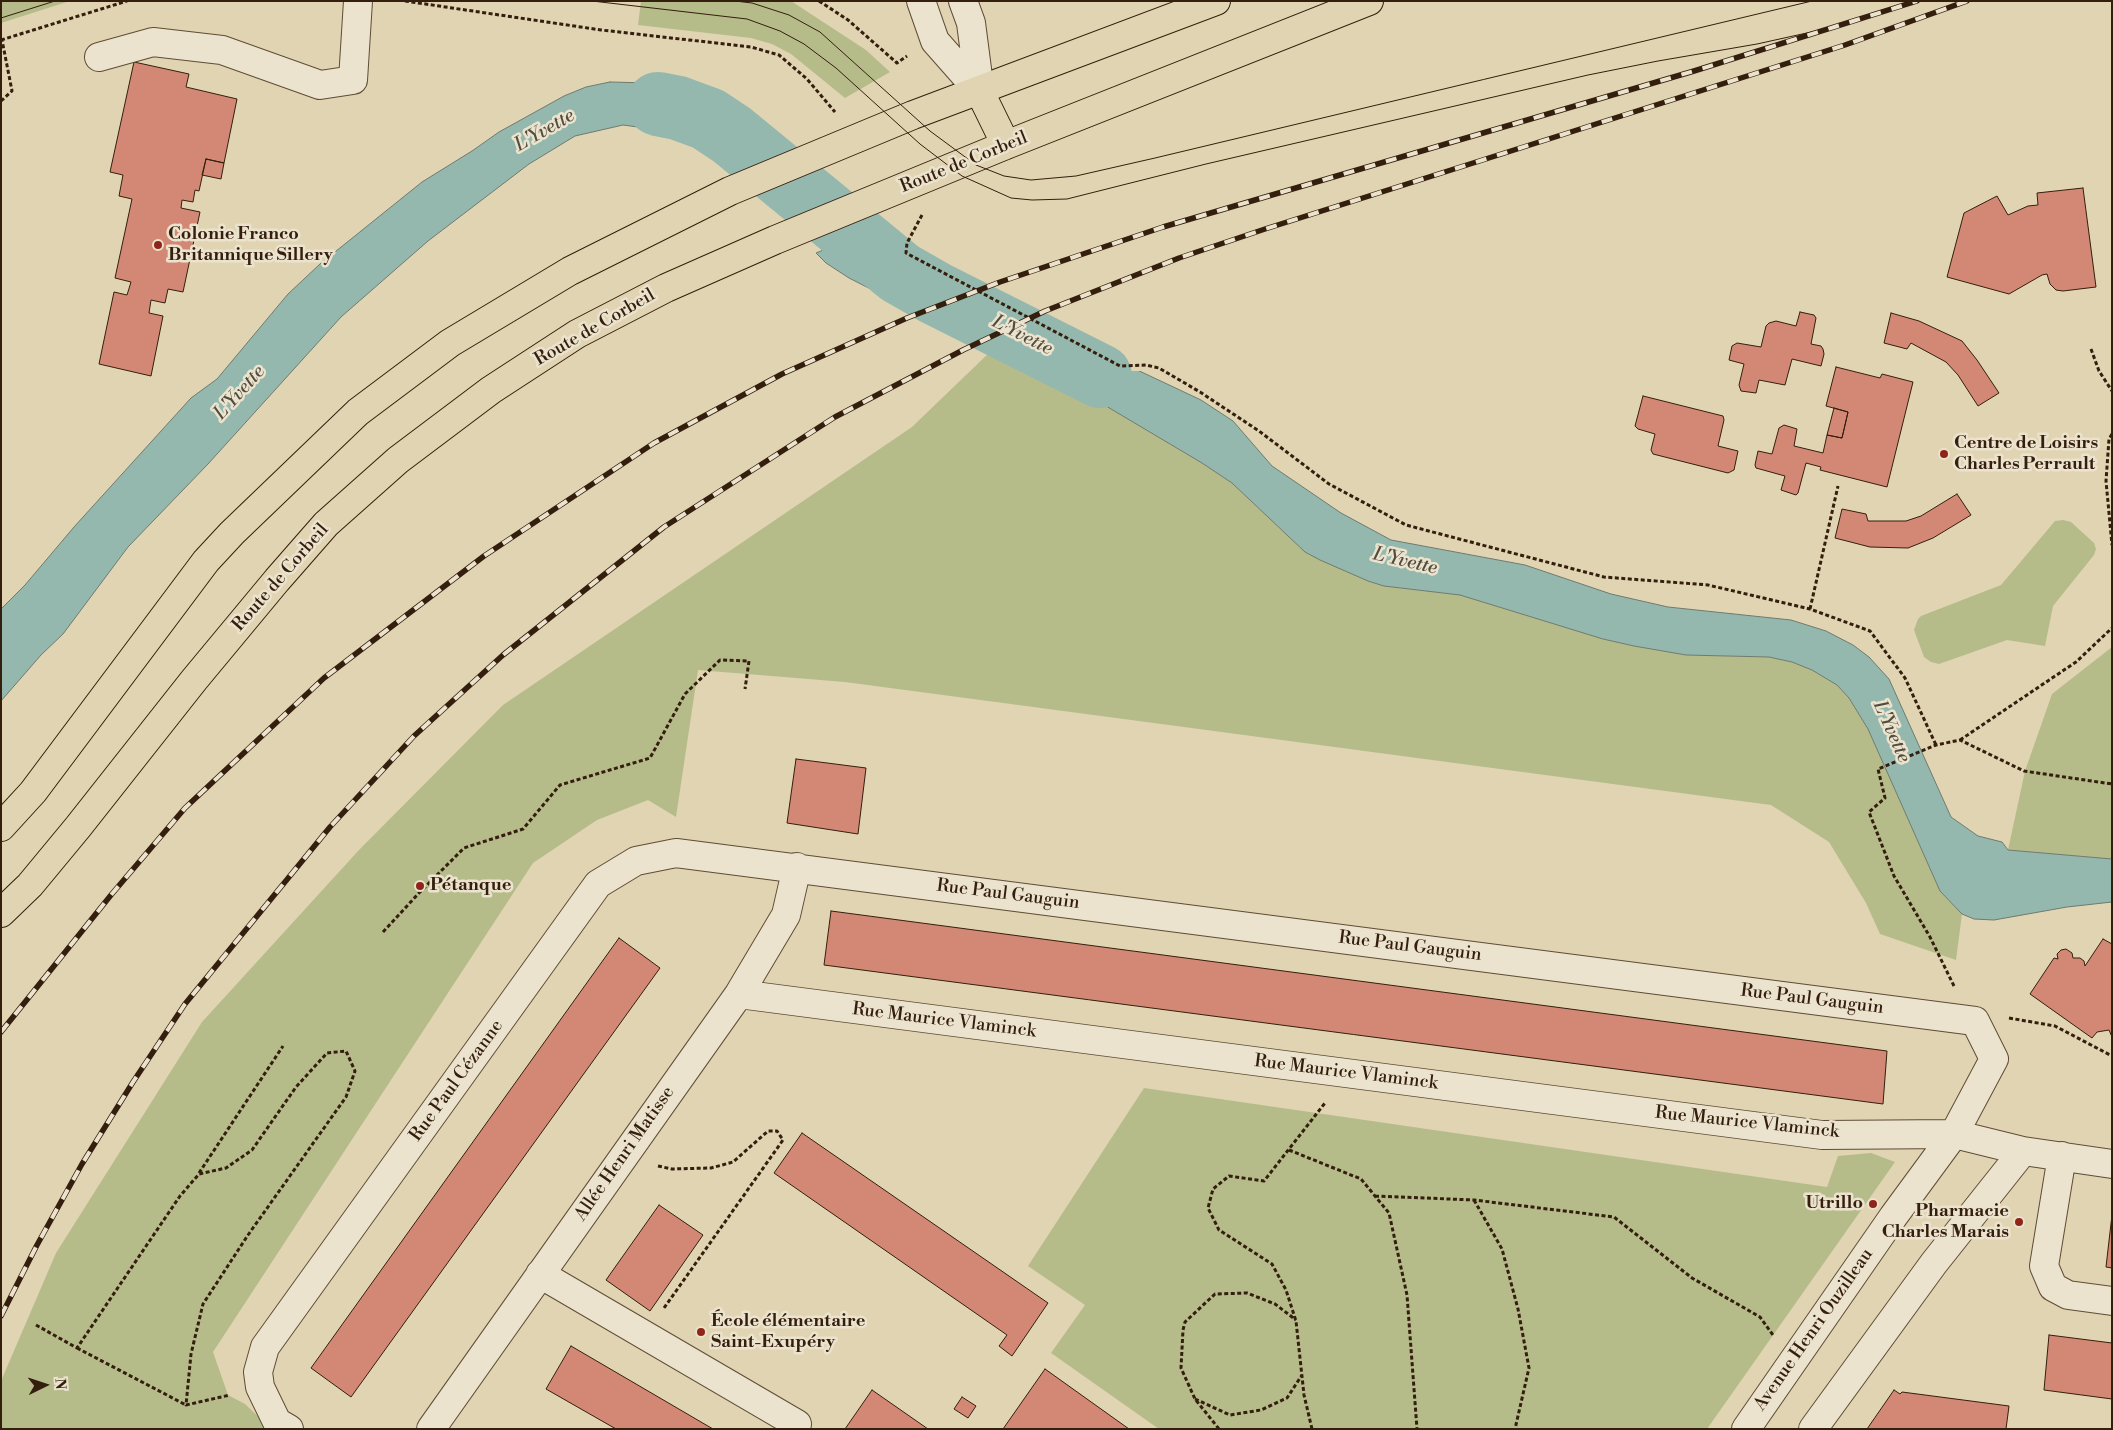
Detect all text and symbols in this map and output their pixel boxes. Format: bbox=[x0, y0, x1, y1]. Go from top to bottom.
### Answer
water label: L'Yvette bbox=[511, 105, 579, 157]
street label: Route de Corbeil bbox=[897, 128, 1031, 198]
place label: Colonie Franco Britannique Sillery bbox=[168, 224, 333, 266]
marker: Colonie Franco Britannique Sillery bbox=[152, 239, 164, 251]
street label: Route de Corbeil bbox=[531, 285, 659, 371]
water label: L'Yvette bbox=[988, 311, 1056, 361]
water label: L'Yvette bbox=[210, 361, 270, 425]
place label: Centre de Loisirs Charles Perrault bbox=[1954, 433, 2098, 476]
marker: Centre de Loisirs Charles Perrault bbox=[1938, 448, 1950, 460]
street label: Route de Corbeil bbox=[228, 520, 334, 636]
water label: L'Yvette bbox=[1371, 544, 1439, 580]
water label: L'Yvette bbox=[1867, 698, 1915, 766]
place label: Pétanque bbox=[430, 875, 511, 897]
street label: Rue Paul Gauguin bbox=[935, 875, 1081, 915]
marker: Pétanque bbox=[414, 880, 426, 892]
street label: Rue Paul Gauguin bbox=[1337, 927, 1483, 967]
street label: Rue Paul Gauguin bbox=[1739, 980, 1885, 1020]
street label: Rue Maurice Vlaminck bbox=[851, 999, 1037, 1043]
street label: Rue Paul Cézanne bbox=[406, 1016, 508, 1146]
street label: Rue Maurice Vlaminck bbox=[1253, 1051, 1439, 1095]
street label: Allée Henri Matisse bbox=[571, 1083, 679, 1225]
street label: Rue Maurice Vlaminck bbox=[1654, 1103, 1840, 1143]
place label: Utrillo bbox=[1805, 1193, 1863, 1215]
marker: Utrillo bbox=[1867, 1198, 1879, 1210]
place label: Pharmacie Charles Marais bbox=[1882, 1201, 2009, 1244]
marker: Pharmacie Charles Marais bbox=[2013, 1216, 2025, 1228]
street label: Avenue Henri Ouzilleau bbox=[1750, 1245, 1878, 1415]
place label: École élémentaire Saint-Exupéry bbox=[711, 1311, 865, 1354]
marker: École élémentaire Saint-Exupéry bbox=[695, 1326, 707, 1338]
north arrow bbox=[20, 1360, 70, 1410]
text: N bbox=[51, 1378, 69, 1390]

